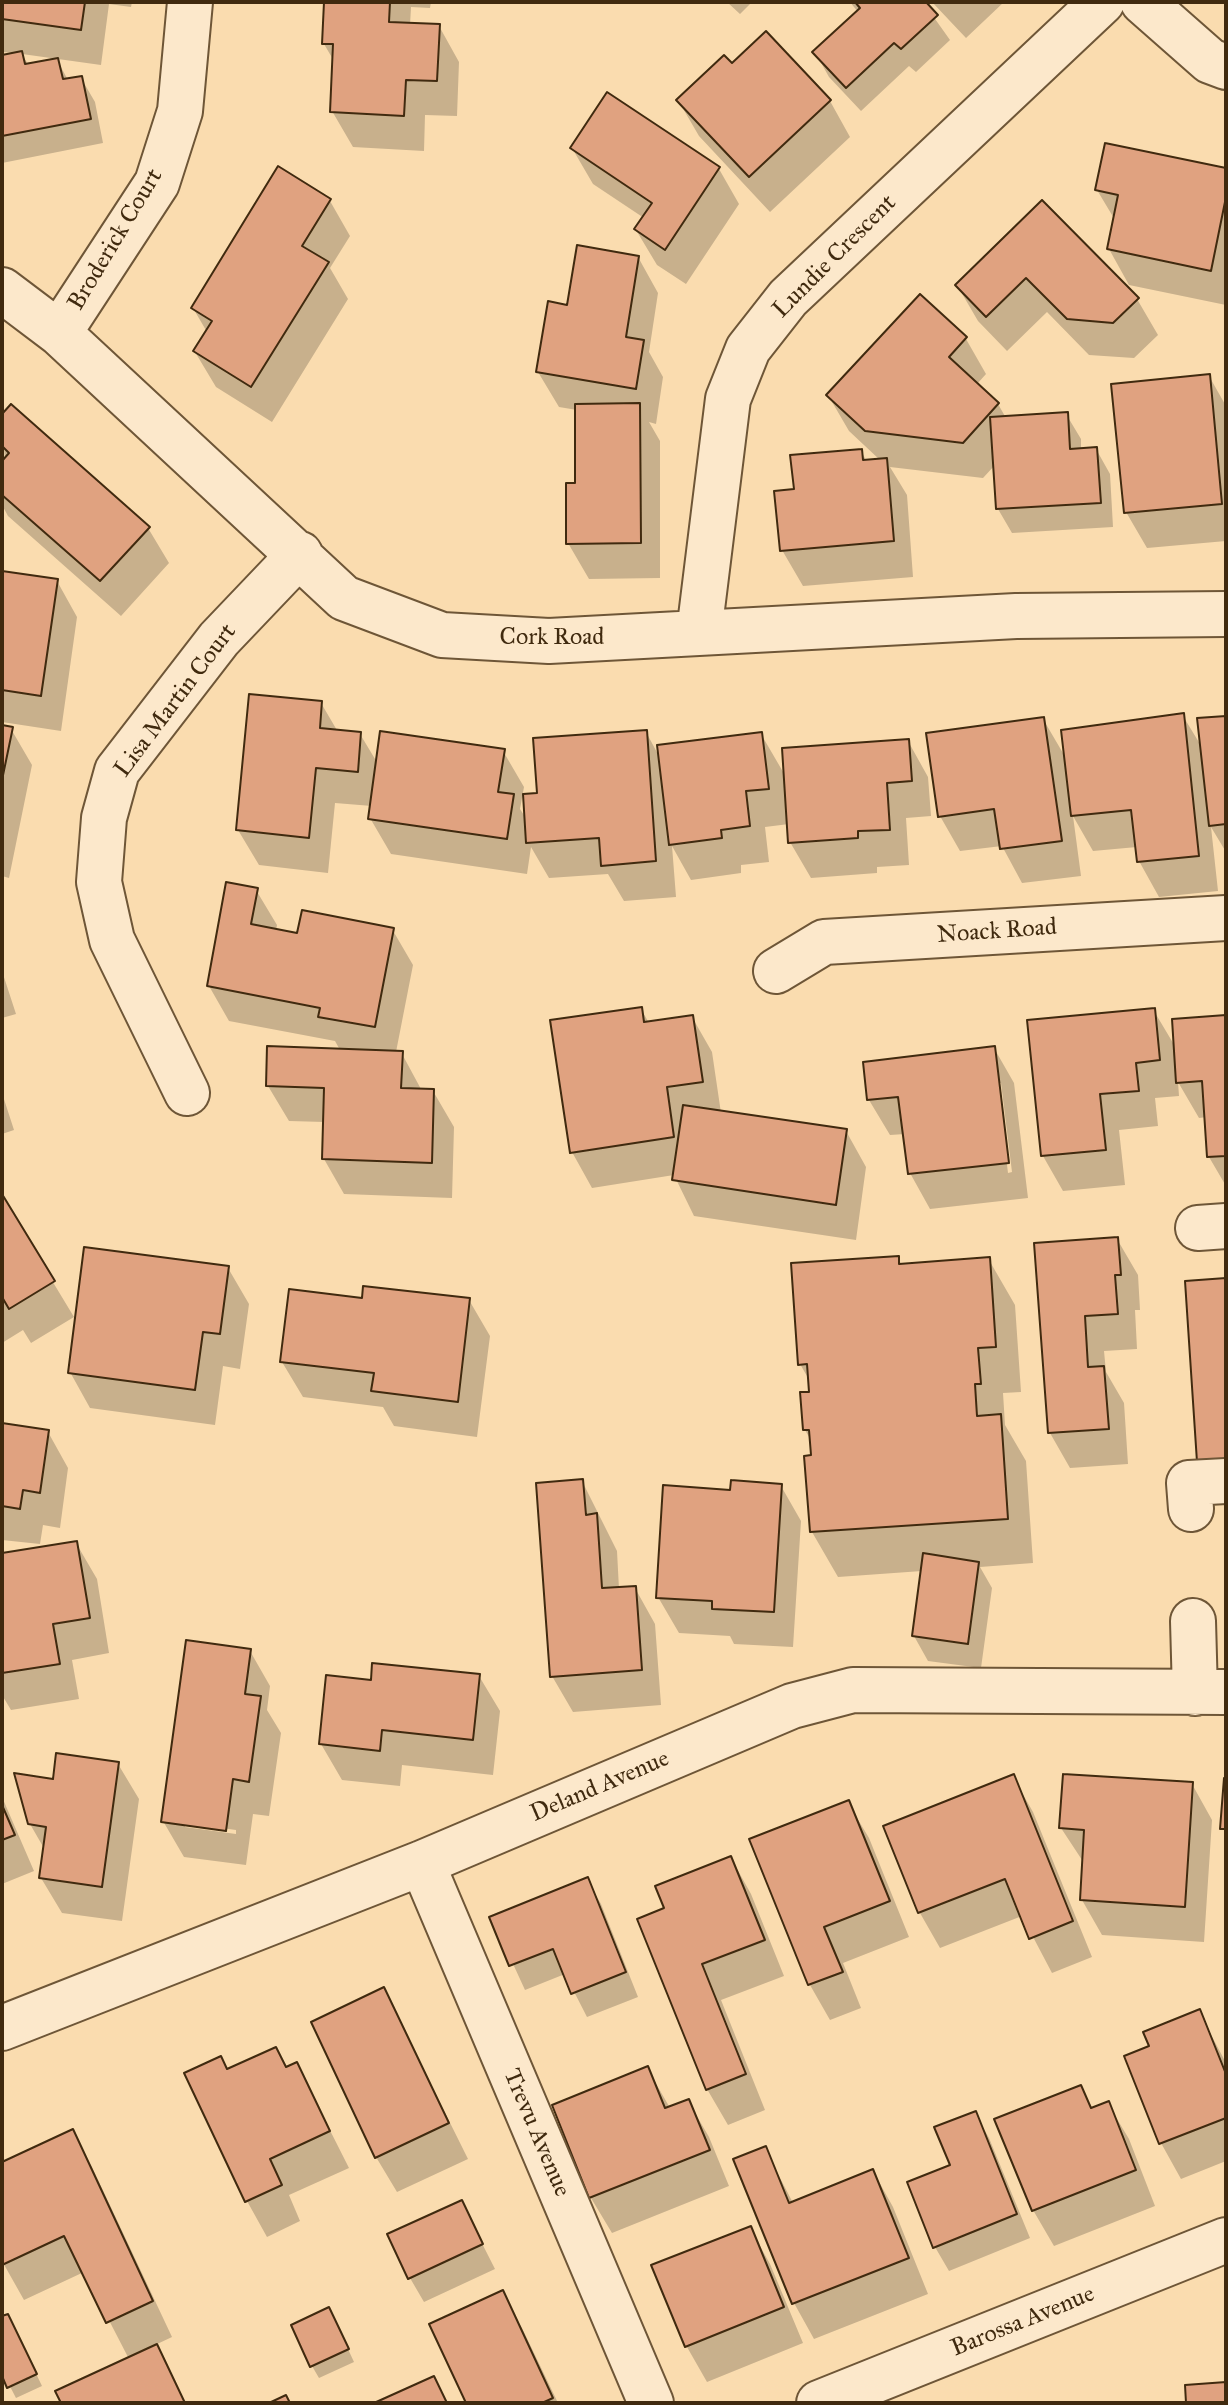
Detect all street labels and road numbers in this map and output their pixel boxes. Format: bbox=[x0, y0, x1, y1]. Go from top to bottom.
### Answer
street label: Broderick Court bbox=[62, 164, 170, 316]
street label: Lundie Crescent bbox=[767, 189, 903, 325]
street label: Lisa Martin Court bbox=[109, 619, 243, 783]
street label: Cork Road bbox=[500, 624, 604, 652]
street label: Noack Road bbox=[936, 913, 1058, 951]
street label: Deland Avenue bbox=[526, 1745, 674, 1829]
street label: Trevu Avenue bbox=[496, 2065, 576, 2201]
street label: Barossa Avenue bbox=[947, 2280, 1099, 2364]

